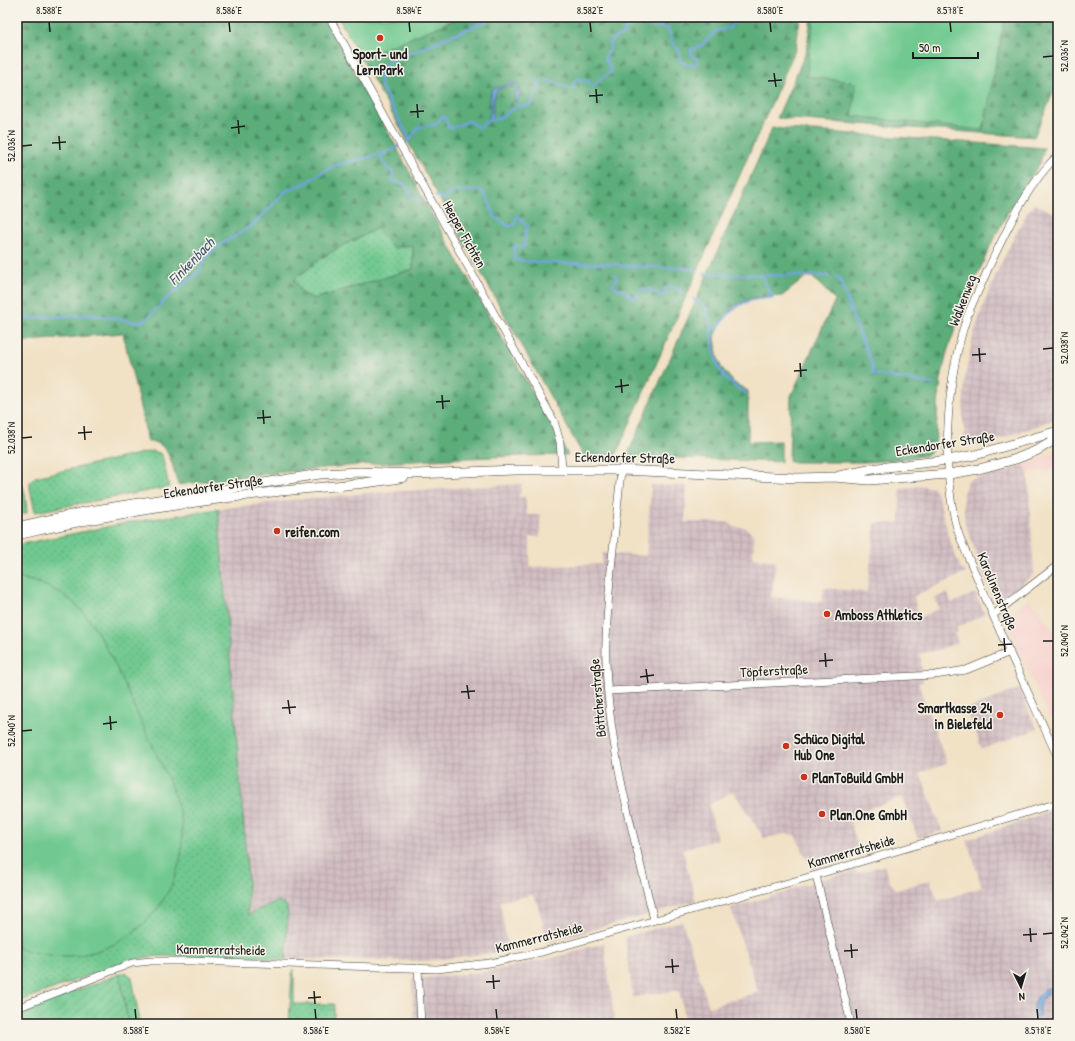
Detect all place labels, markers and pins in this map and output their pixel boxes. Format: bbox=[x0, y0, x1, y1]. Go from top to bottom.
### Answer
marker: Sport- und LernPark bbox=[375, 33, 385, 43]
place label: Sport- und LernPark bbox=[353, 44, 408, 79]
place label: reifen.com bbox=[285, 522, 340, 541]
marker: reifen.com bbox=[272, 526, 282, 536]
place label: Amboss Athletics bbox=[835, 605, 923, 624]
marker: Amboss Athletics bbox=[822, 609, 832, 619]
place label: Smartkasse 24 in Bielefeld bbox=[918, 698, 993, 733]
marker: Smartkasse 24 in Bielefeld bbox=[995, 710, 1005, 720]
place label: Schüco Digital Hub One bbox=[794, 729, 865, 764]
marker: Schüco Digital Hub One bbox=[781, 741, 791, 751]
place label: PlanToBuild GmbH bbox=[812, 768, 904, 787]
marker: PlanToBuild GmbH bbox=[799, 772, 809, 782]
place label: Plan.One GmbH bbox=[830, 805, 907, 824]
marker: Plan.One GmbH bbox=[817, 809, 827, 819]

